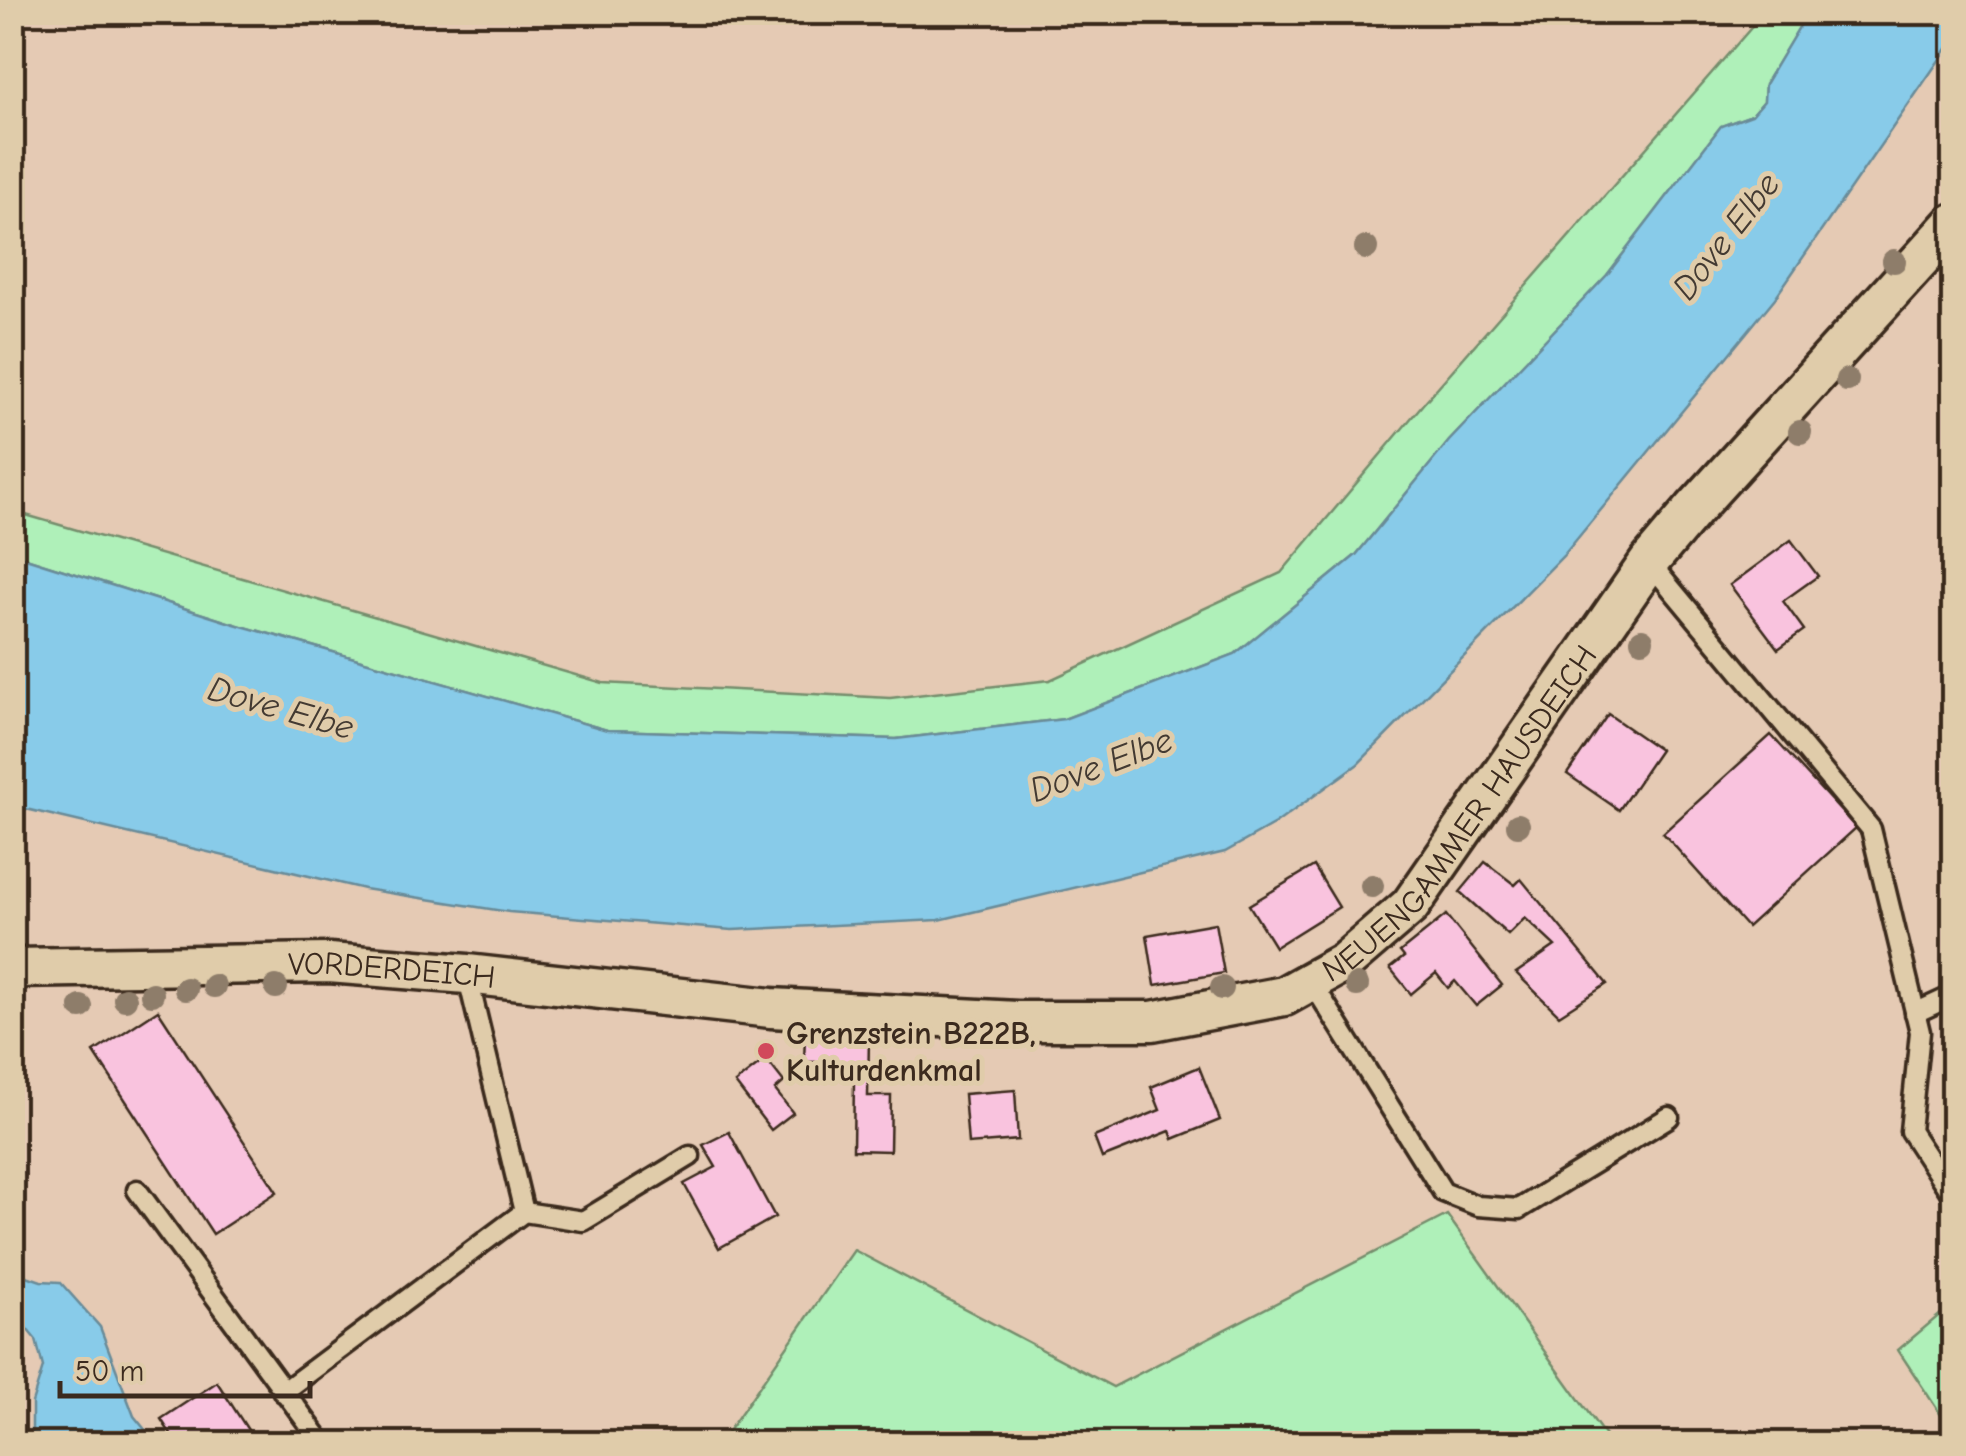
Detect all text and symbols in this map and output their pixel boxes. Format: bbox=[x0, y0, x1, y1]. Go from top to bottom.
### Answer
water label: Dove Elbe bbox=[1664, 164, 1788, 308]
street label: NEUENGAMMER HAUSDEICH bbox=[1316, 638, 1604, 989]
water label: Dove Elbe bbox=[203, 668, 359, 748]
water label: Dove Elbe bbox=[1024, 719, 1178, 811]
street label: VORDERDEICH bbox=[288, 944, 497, 996]
place label: Grenzstein B222B, Kulturdenkmal bbox=[786, 1015, 1036, 1089]
marker: Grenzstein B222B, Kulturdenkmal bbox=[755, 1040, 777, 1062]
scale bar bbox=[60, 1336, 310, 1398]
text: 50 m bbox=[75, 1354, 144, 1389]

